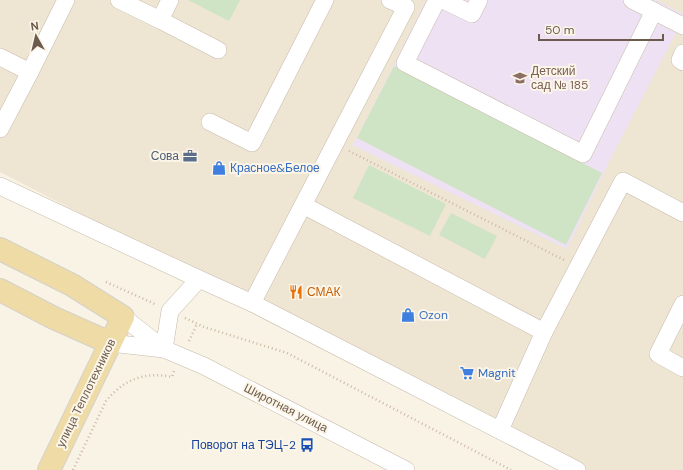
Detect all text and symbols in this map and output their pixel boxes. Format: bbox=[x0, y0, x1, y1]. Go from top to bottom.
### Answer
north arrow bbox=[16, 16, 56, 56]
scale bar bbox=[539, 16, 663, 42]
text: N bbox=[30, 19, 40, 34]
text: 50 m bbox=[545, 22, 574, 38]
place label: Детский сад № 185 bbox=[531, 63, 588, 93]
school or university icon: Детский сад № 185 bbox=[512, 70, 528, 86]
place label: Сова bbox=[151, 148, 179, 164]
office icon: Сова bbox=[182, 148, 198, 164]
shop icon: Красное&Белое bbox=[211, 160, 227, 176]
place label: Красное&Белое bbox=[230, 160, 320, 176]
restaurant icon: СМАК bbox=[288, 284, 304, 300]
place label: СМАК bbox=[307, 284, 341, 300]
shop icon: Ozon bbox=[400, 307, 416, 323]
place label: Ozon bbox=[419, 307, 448, 323]
street label: улица Теплотехников bbox=[53, 336, 119, 450]
supermarket icon: Magnit bbox=[459, 365, 475, 381]
place label: Magnit bbox=[478, 365, 516, 381]
street label: Широтная улица bbox=[241, 380, 331, 436]
place label: Поворот на ТЭЦ-2 bbox=[191, 437, 296, 453]
bus stop icon: Поворот на ТЭЦ-2 bbox=[299, 437, 315, 453]

